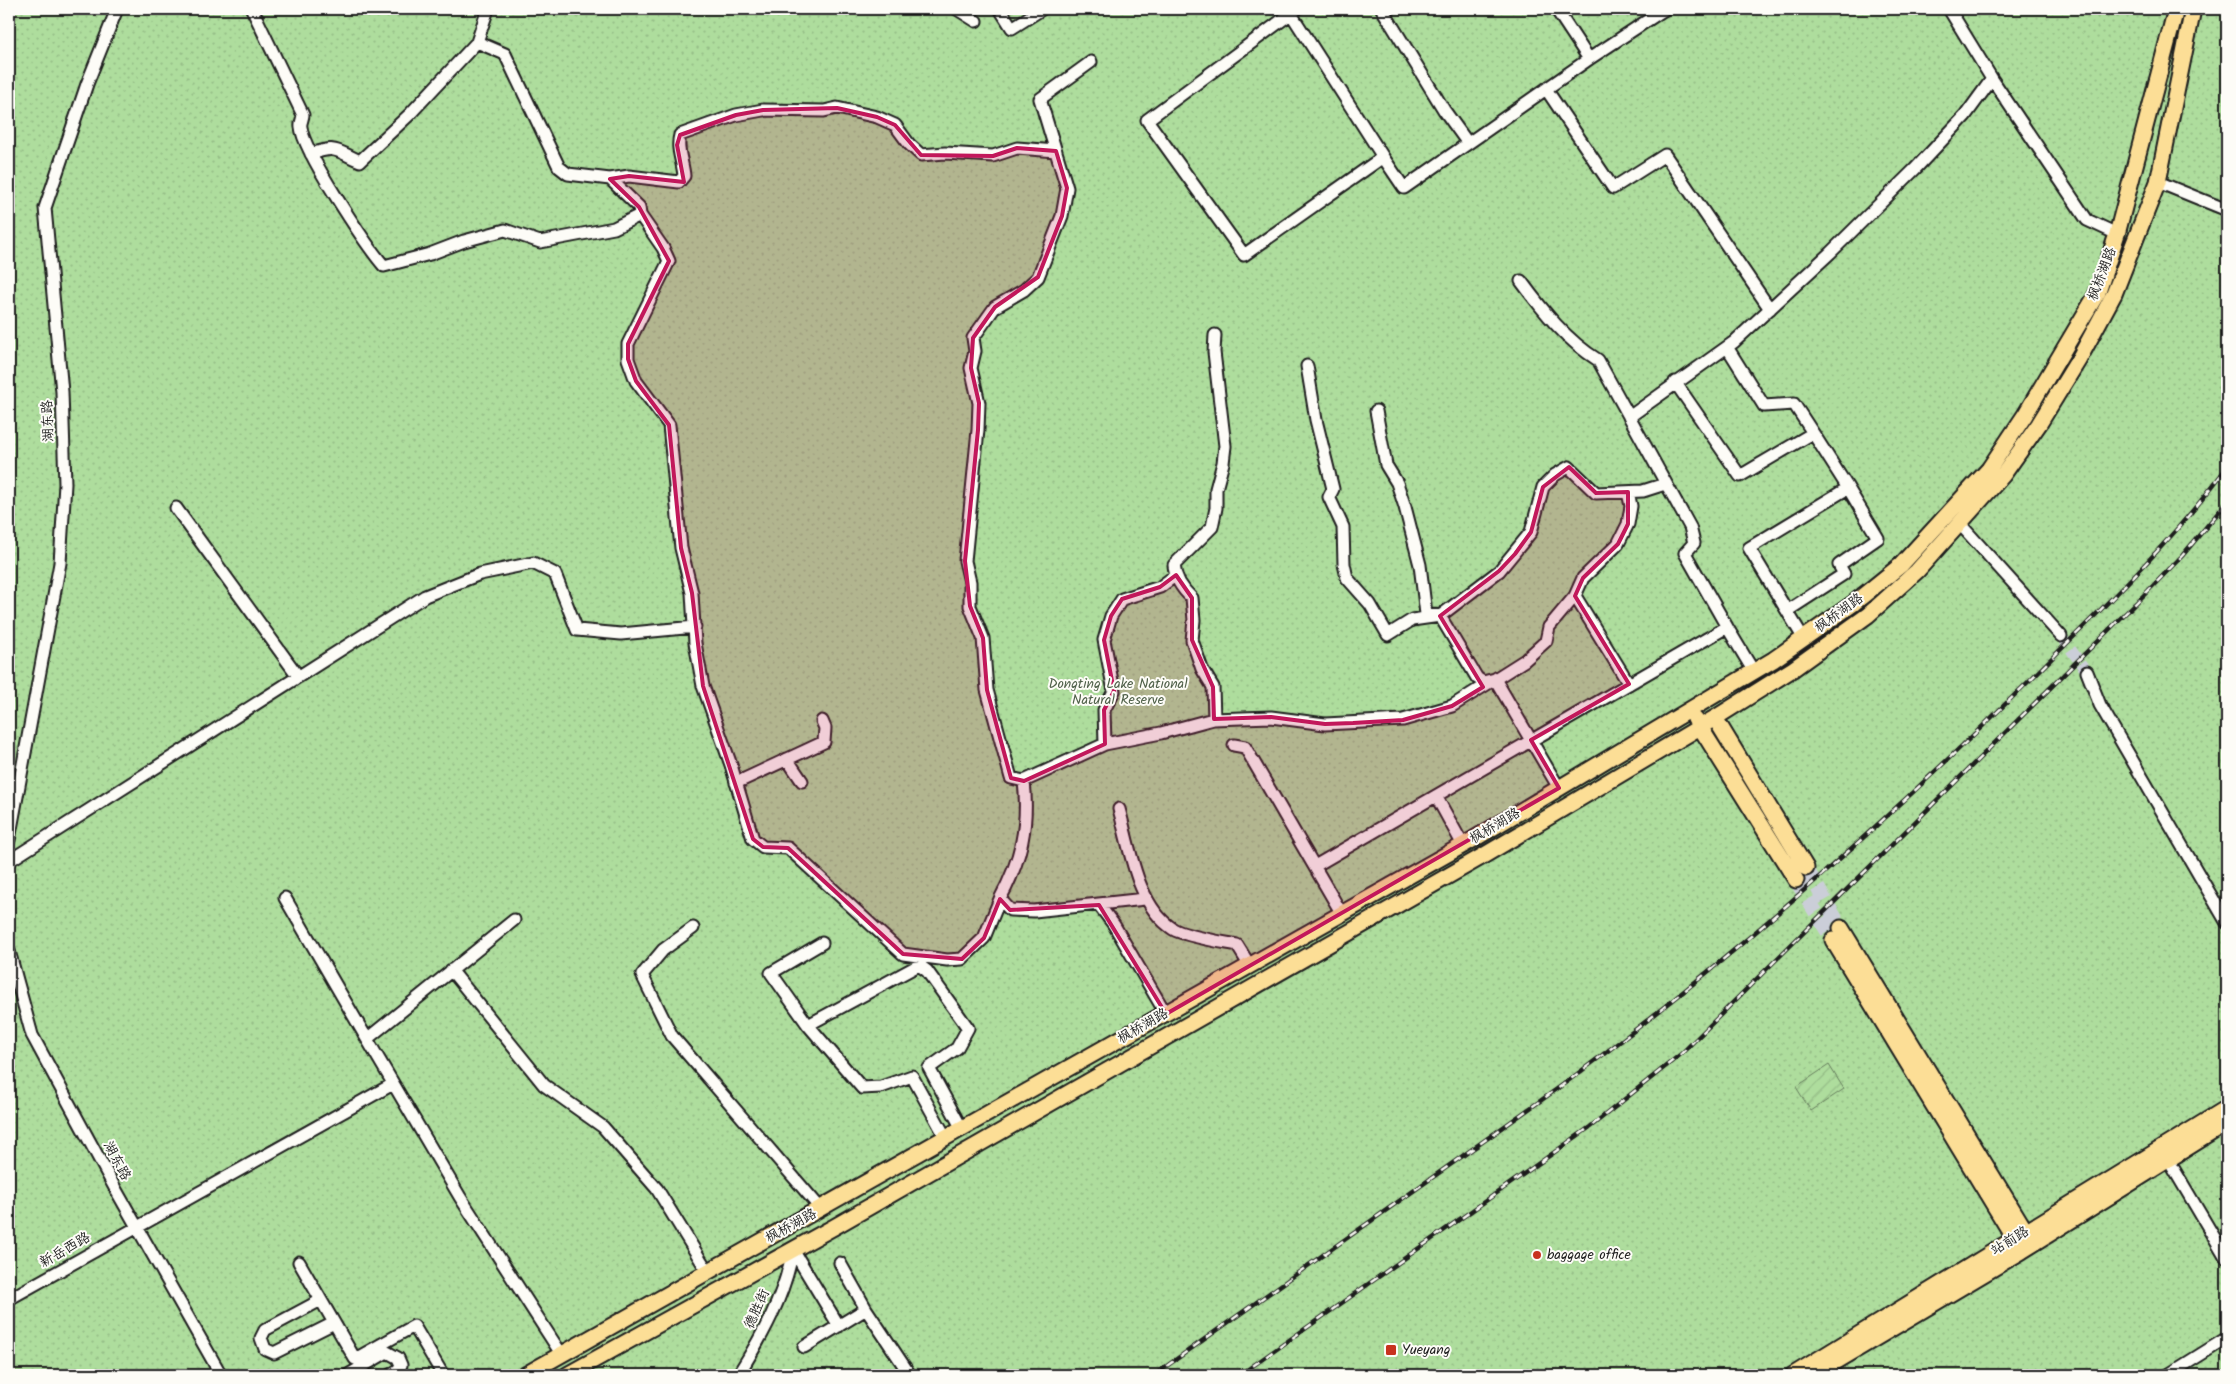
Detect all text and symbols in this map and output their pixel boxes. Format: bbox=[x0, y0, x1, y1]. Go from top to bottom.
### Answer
street label: 枫桥湖路 bbox=[2082, 244, 2122, 304]
street label: 湖东路 bbox=[36, 400, 60, 442]
street label: 枫桥湖路 bbox=[1810, 588, 1868, 638]
park label: Dongting Lake National Natural Reserve bbox=[1048, 673, 1188, 711]
street label: 枫桥湖路 bbox=[1465, 802, 1525, 850]
street label: 枫桥湖路 bbox=[1113, 1002, 1173, 1050]
street label: 湖东路 bbox=[97, 1137, 137, 1185]
street label: 枫桥湖路 bbox=[761, 1203, 821, 1249]
street label: 站前路 bbox=[1986, 1221, 2034, 1261]
street label: 新岳西路 bbox=[35, 1226, 95, 1274]
place label: baggage office bbox=[1547, 1244, 1632, 1266]
marker: baggage office bbox=[1531, 1249, 1543, 1261]
street label: 德胜街 bbox=[738, 1285, 776, 1333]
place label: Yueyang bbox=[1402, 1339, 1450, 1361]
marker: Yueyang bbox=[1384, 1343, 1398, 1357]

